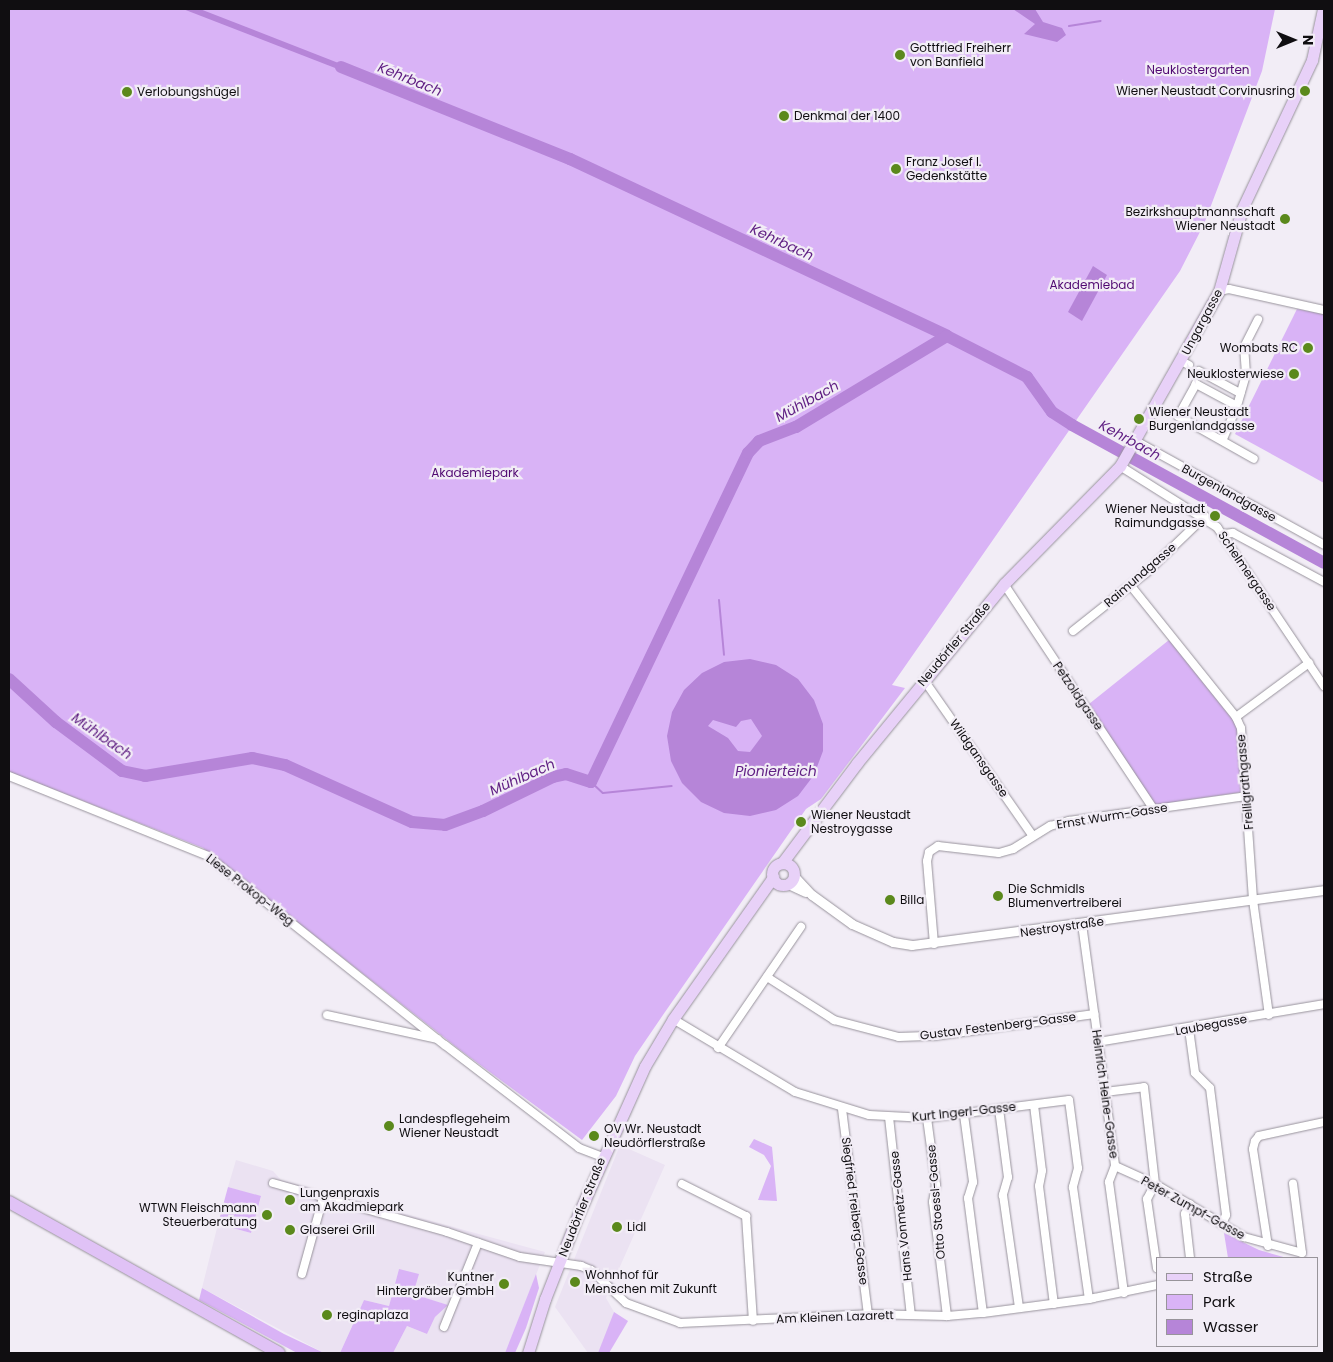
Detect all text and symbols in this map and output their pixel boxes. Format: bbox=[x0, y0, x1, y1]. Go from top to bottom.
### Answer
north arrow bbox=[1268, 15, 1318, 65]
text: N bbox=[1298, 35, 1318, 45]
place label: Gottfried Freiherr von Banfield bbox=[910, 41, 1011, 69]
marker: Gottfried Freiherr von Banfield bbox=[894, 49, 906, 61]
water label: Kehrbach bbox=[375, 59, 445, 99]
park label: Neuklostergarten bbox=[1146, 63, 1250, 77]
place label: Wiener Neustadt Corvinusring bbox=[1116, 84, 1295, 98]
place label: Verlobungshügel bbox=[137, 85, 239, 99]
marker: Wiener Neustadt Corvinusring bbox=[1299, 85, 1311, 97]
marker: Verlobungshügel bbox=[121, 86, 133, 98]
place label: Denkmal der 1400 bbox=[794, 109, 900, 123]
marker: Denkmal der 1400 bbox=[778, 110, 790, 122]
place label: Franz Josef I. Gedenkstätte bbox=[906, 155, 987, 183]
marker: Franz Josef I. Gedenkstätte bbox=[890, 163, 902, 175]
place label: Bezirkshauptmannschaft Wiener Neustadt bbox=[1125, 205, 1275, 233]
marker: Bezirkshauptmannschaft Wiener Neustadt bbox=[1279, 213, 1291, 225]
water label: Kehrbach bbox=[748, 220, 816, 264]
park label: Akademiebad bbox=[1049, 278, 1135, 292]
street label: Ungargasse bbox=[1179, 287, 1225, 357]
place label: Wombats RC bbox=[1220, 341, 1298, 355]
marker: Wombats RC bbox=[1302, 342, 1314, 354]
place label: Neuklosterwiese bbox=[1187, 367, 1284, 381]
marker: Neuklosterwiese bbox=[1288, 368, 1300, 380]
water label: Mühlbach bbox=[772, 377, 842, 425]
place label: Wiener Neustadt Burgenlandgasse bbox=[1149, 405, 1255, 433]
marker: Wiener Neustadt Burgenlandgasse bbox=[1133, 413, 1145, 425]
water label: Kehrbach bbox=[1096, 416, 1164, 464]
street label: Burgenlandgasse bbox=[1179, 461, 1279, 525]
park label: Akademiepark bbox=[431, 466, 519, 480]
place label: Wiener Neustadt Raimundgasse bbox=[1105, 502, 1205, 530]
marker: Wiener Neustadt Raimundgasse bbox=[1209, 510, 1221, 522]
street label: Schelmergasse bbox=[1215, 528, 1279, 614]
street label: Raimundgasse bbox=[1101, 540, 1179, 610]
street label: Neudörfler Straße bbox=[915, 599, 993, 689]
street label: Petzoldgasse bbox=[1050, 659, 1106, 733]
water label: Mühlbach bbox=[69, 709, 135, 763]
street label: Wildgansgasse bbox=[947, 716, 1011, 800]
street label: Freiligrathgasse bbox=[1234, 734, 1256, 830]
water label: Mühlbach bbox=[487, 755, 557, 799]
water label: Pionierteich bbox=[735, 763, 817, 779]
street label: Ernst Wurm-Gasse bbox=[1055, 800, 1169, 832]
place label: Wiener Neustadt Nestroygasse bbox=[811, 808, 911, 836]
marker: Wiener Neustadt Nestroygasse bbox=[795, 816, 807, 828]
street label: Liese Prokop-Weg bbox=[203, 851, 297, 929]
place label: Die Schmidls Blumenvertreiberei bbox=[1008, 882, 1122, 910]
marker: Die Schmidls Blumenvertreiberei bbox=[992, 890, 1004, 902]
place label: Billa bbox=[900, 893, 924, 907]
marker: Billa bbox=[884, 894, 896, 906]
street label: Nestroystraße bbox=[1019, 914, 1105, 940]
street label: Gustav Festenberg-Gasse bbox=[919, 1009, 1077, 1043]
street label: Laubegasse bbox=[1174, 1012, 1248, 1038]
street label: Heinrich Heine-Gasse bbox=[1089, 1029, 1121, 1159]
street label: Kurt Ingerl-Gasse bbox=[911, 1099, 1017, 1125]
place label: Landespflegeheim Wiener Neustadt bbox=[399, 1112, 510, 1140]
marker: Landespflegeheim Wiener Neustadt bbox=[383, 1120, 395, 1132]
place label: OV Wr. Neustadt Neudörflerstraße bbox=[604, 1122, 705, 1150]
marker: OV Wr. Neustadt Neudörflerstraße bbox=[588, 1130, 600, 1142]
street label: Siegfried Freiberg-Gasse bbox=[839, 1136, 871, 1286]
street label: Otto Stoessl-Gasse bbox=[924, 1144, 948, 1260]
street label: Hans Vonmetz-Gasse bbox=[887, 1150, 915, 1282]
street label: Neudörfler Straße bbox=[556, 1155, 608, 1259]
street label: Peter Zumpf-Gasse bbox=[1139, 1173, 1247, 1243]
place label: Lungenpraxis am Akadmiepark bbox=[300, 1186, 404, 1214]
marker: Lungenpraxis am Akadmiepark bbox=[284, 1194, 296, 1206]
place label: WTWN Fleischmann Steuerberatung bbox=[139, 1201, 257, 1229]
marker: WTWN Fleischmann Steuerberatung bbox=[261, 1209, 273, 1221]
place label: Lidl bbox=[627, 1220, 646, 1234]
marker: Lidl bbox=[611, 1221, 623, 1233]
place label: Glaserei Grill bbox=[300, 1223, 375, 1237]
marker: Glaserei Grill bbox=[284, 1224, 296, 1236]
legend bbox=[1156, 1257, 1318, 1347]
text: Straße bbox=[1203, 1266, 1253, 1287]
place label: Wohnhof für Menschen mit Zukunft bbox=[585, 1268, 717, 1296]
place label: Kuntner Hintergräber GmbH bbox=[377, 1270, 494, 1298]
marker: Wohnhof für Menschen mit Zukunft bbox=[569, 1276, 581, 1288]
marker: Kuntner Hintergräber GmbH bbox=[498, 1278, 510, 1290]
text: Park bbox=[1203, 1291, 1235, 1312]
place label: reginaplaza bbox=[337, 1308, 409, 1322]
street label: Am Kleinen Lazarett bbox=[776, 1308, 894, 1326]
marker: reginaplaza bbox=[321, 1309, 333, 1321]
text: Wasser bbox=[1203, 1316, 1258, 1337]

